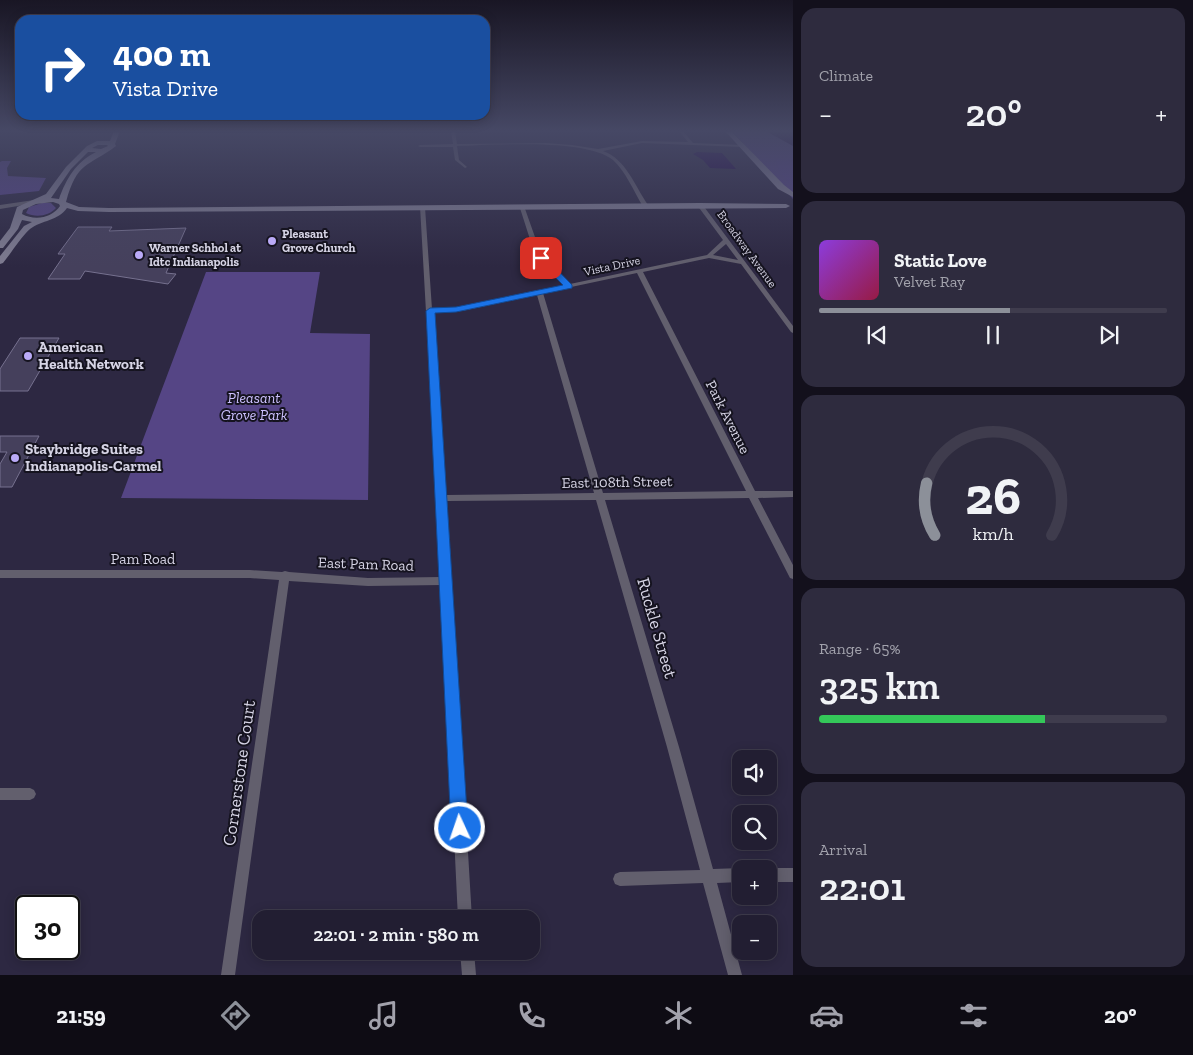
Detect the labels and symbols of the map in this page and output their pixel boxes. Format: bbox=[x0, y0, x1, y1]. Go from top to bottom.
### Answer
street label: Broadway Avenue bbox=[714, 208, 780, 290]
place label: Pleasant Grove Church bbox=[282, 227, 355, 255]
marker: Pleasant Grove Church bbox=[266, 235, 278, 247]
pin bbox=[520, 237, 562, 279]
place label: Warner Schhol at Idtc Indianapolis bbox=[149, 241, 241, 269]
marker: Warner Schhol at Idtc Indianapolis bbox=[133, 249, 145, 261]
street label: Vista Drive bbox=[582, 253, 642, 279]
place label: American Health Network bbox=[38, 338, 144, 373]
marker: American Health Network bbox=[22, 350, 34, 362]
street label: Park Avenue bbox=[702, 377, 754, 457]
park label: Pleasant Grove Park bbox=[221, 389, 288, 424]
place label: Staybridge Suites Indianapolis-Carmel bbox=[25, 440, 162, 475]
marker: Staybridge Suites Indianapolis-Carmel bbox=[9, 452, 21, 464]
street label: East 108th Street bbox=[561, 472, 673, 492]
street label: Pam Road bbox=[111, 550, 176, 568]
street label: East Pam Road bbox=[318, 553, 415, 575]
street label: Ruckle Street bbox=[632, 575, 682, 681]
street label: Cornerstone Court bbox=[218, 699, 260, 847]
position arrow bbox=[433, 801, 485, 853]
speed limit sign: 30 bbox=[15, 895, 80, 960]

